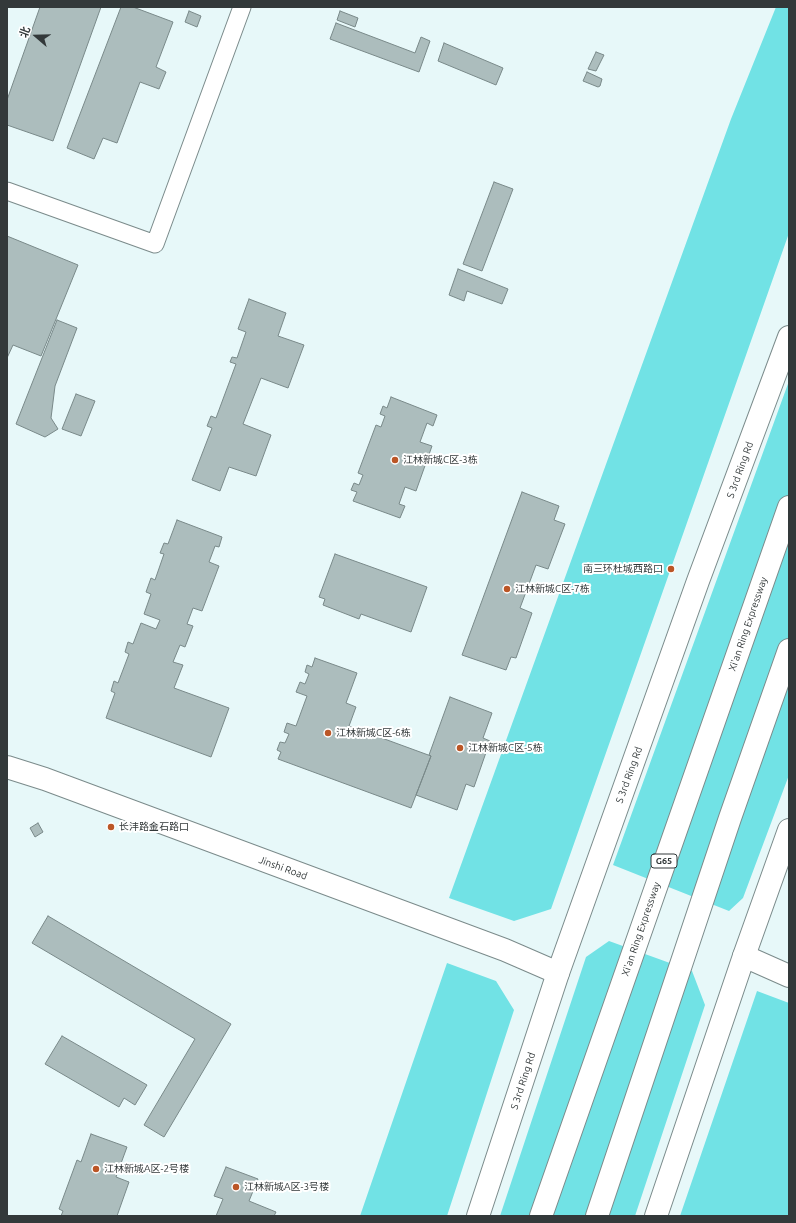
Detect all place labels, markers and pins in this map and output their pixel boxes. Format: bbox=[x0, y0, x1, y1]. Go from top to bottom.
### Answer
place label: 江林新城C区-3栋 bbox=[403, 454, 478, 466]
marker: 江林新城C区-3栋 bbox=[390, 455, 400, 465]
place label: 南三环杜城西路口 bbox=[583, 563, 663, 575]
marker: 南三环杜城西路口 bbox=[666, 564, 676, 574]
place label: 江林新城C区-7栋 bbox=[515, 583, 590, 595]
marker: 江林新城C区-7栋 bbox=[502, 584, 512, 594]
place label: 江林新城C区-6栋 bbox=[336, 727, 411, 739]
marker: 江林新城C区-6栋 bbox=[323, 728, 333, 738]
place label: 江林新城C区-5栋 bbox=[468, 742, 543, 754]
marker: 江林新城C区-5栋 bbox=[455, 743, 465, 753]
place label: 长沣路金石路口 bbox=[119, 821, 189, 833]
marker: 长沣路金石路口 bbox=[106, 822, 116, 832]
place label: 江林新城A区-2号楼 bbox=[104, 1163, 189, 1175]
marker: 江林新城A区-2号楼 bbox=[91, 1164, 101, 1174]
place label: 江林新城A区-3号楼 bbox=[244, 1181, 329, 1193]
marker: 江林新城A区-3号楼 bbox=[231, 1182, 241, 1192]

